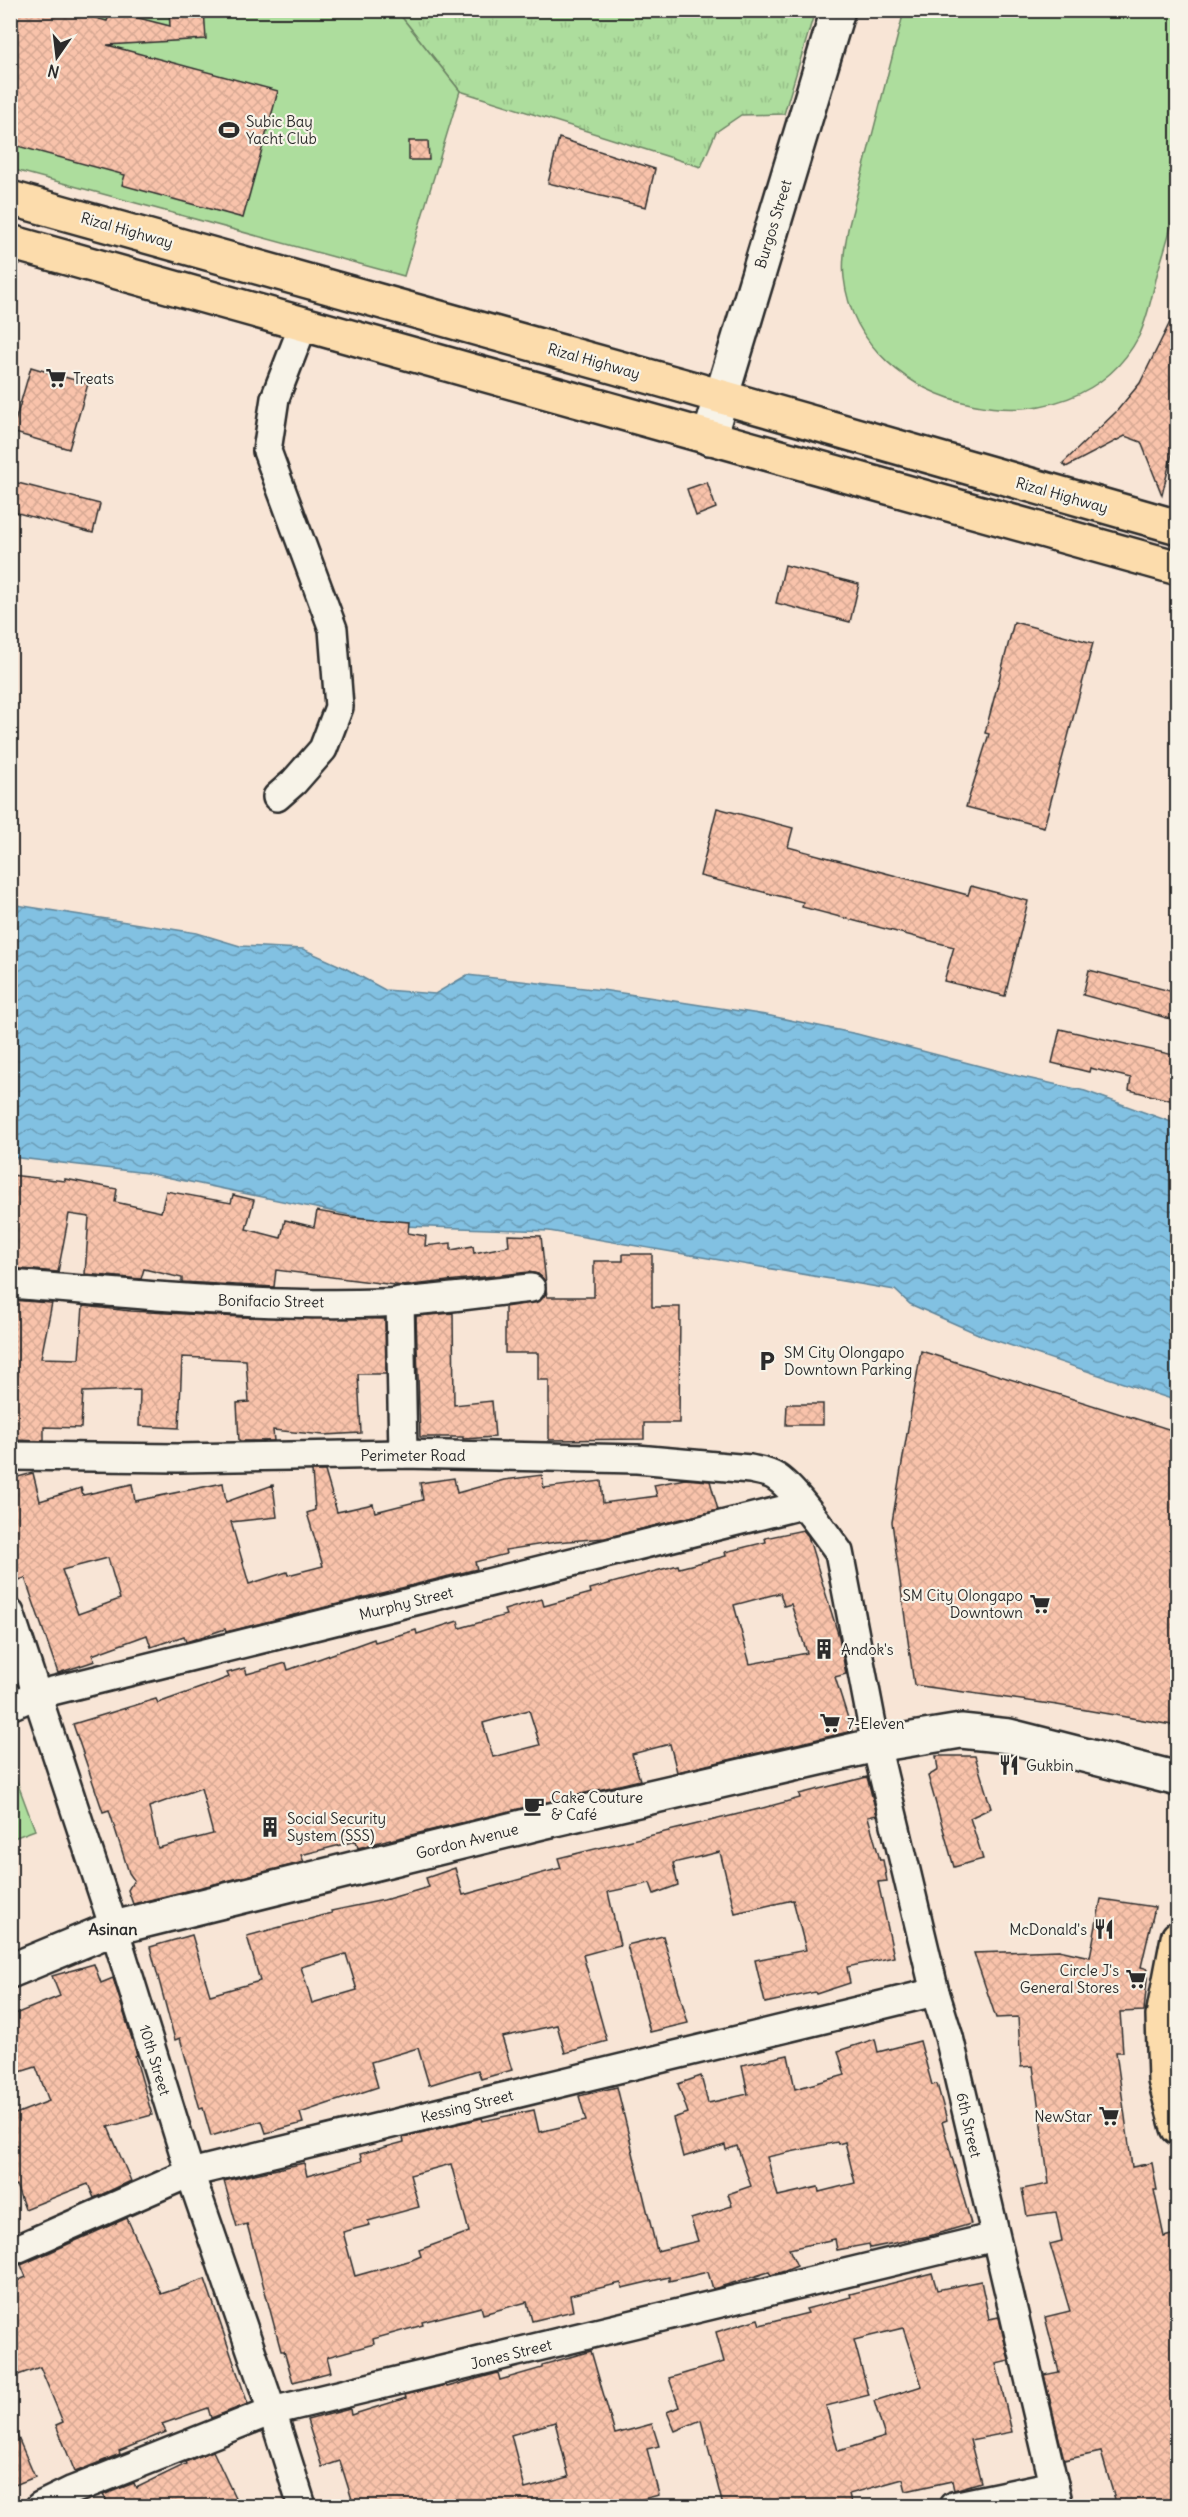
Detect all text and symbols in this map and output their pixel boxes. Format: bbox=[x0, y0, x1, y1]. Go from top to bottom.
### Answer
north arrow bbox=[27, 27, 87, 87]
text: N bbox=[46, 61, 61, 83]
place label: Subic Bay Yacht Club bbox=[246, 112, 317, 148]
sports icon: Subic Bay Yacht Club bbox=[217, 118, 241, 142]
street label: Burgos Street bbox=[750, 177, 796, 271]
street label: Rizal Highway bbox=[79, 208, 175, 252]
street label: Rizal Highway bbox=[546, 339, 642, 383]
supermarket icon: Treats bbox=[44, 366, 68, 390]
place label: Treats bbox=[73, 369, 114, 388]
street label: Rizal Highway bbox=[1014, 473, 1110, 517]
street label: Bonifacio Street bbox=[218, 1291, 324, 1311]
place label: SM City Olongapo Downtown Parking bbox=[784, 1343, 912, 1379]
parking icon: SM City Olongapo Downtown Parking bbox=[755, 1349, 779, 1373]
street label: Perimeter Road bbox=[360, 1446, 466, 1465]
street label: Murphy Street bbox=[357, 1582, 455, 1624]
place label: SM City Olongapo Downtown bbox=[903, 1586, 1023, 1622]
supermarket icon: SM City Olongapo Downtown bbox=[1028, 1592, 1052, 1616]
building icon: Andok's bbox=[812, 1637, 836, 1661]
place label: Andok's bbox=[841, 1640, 894, 1659]
supermarket icon: 7-Eleven bbox=[818, 1711, 842, 1735]
place label: 7-Eleven bbox=[847, 1714, 905, 1733]
restaurant icon: Gukbin bbox=[997, 1753, 1021, 1777]
place label: Gukbin bbox=[1026, 1756, 1074, 1775]
place label: Cake Couture & Café bbox=[551, 1788, 643, 1824]
cafe icon: Cake Couture & Café bbox=[522, 1794, 546, 1818]
place label: Social Security System (SSS) bbox=[287, 1809, 386, 1845]
building icon: Social Security System (SSS) bbox=[258, 1815, 282, 1839]
street label: Gordon Avenue bbox=[414, 1819, 520, 1863]
restaurant icon: McDonald's bbox=[1092, 1917, 1116, 1941]
district label: Asinan bbox=[89, 1919, 137, 1939]
place label: McDonald's bbox=[1009, 1920, 1087, 1939]
place label: Circle J's General Stores bbox=[1020, 1961, 1119, 1997]
supermarket icon: Circle J's General Stores bbox=[1124, 1967, 1148, 1991]
street label: 10th Street bbox=[135, 2022, 175, 2098]
street label: Kessing Street bbox=[419, 2085, 515, 2127]
street label: 6th Street bbox=[952, 2091, 986, 2159]
supermarket icon: NewStar bbox=[1097, 2104, 1121, 2128]
place label: NewStar bbox=[1034, 2107, 1092, 2126]
street label: Jones Street bbox=[468, 2335, 554, 2373]

